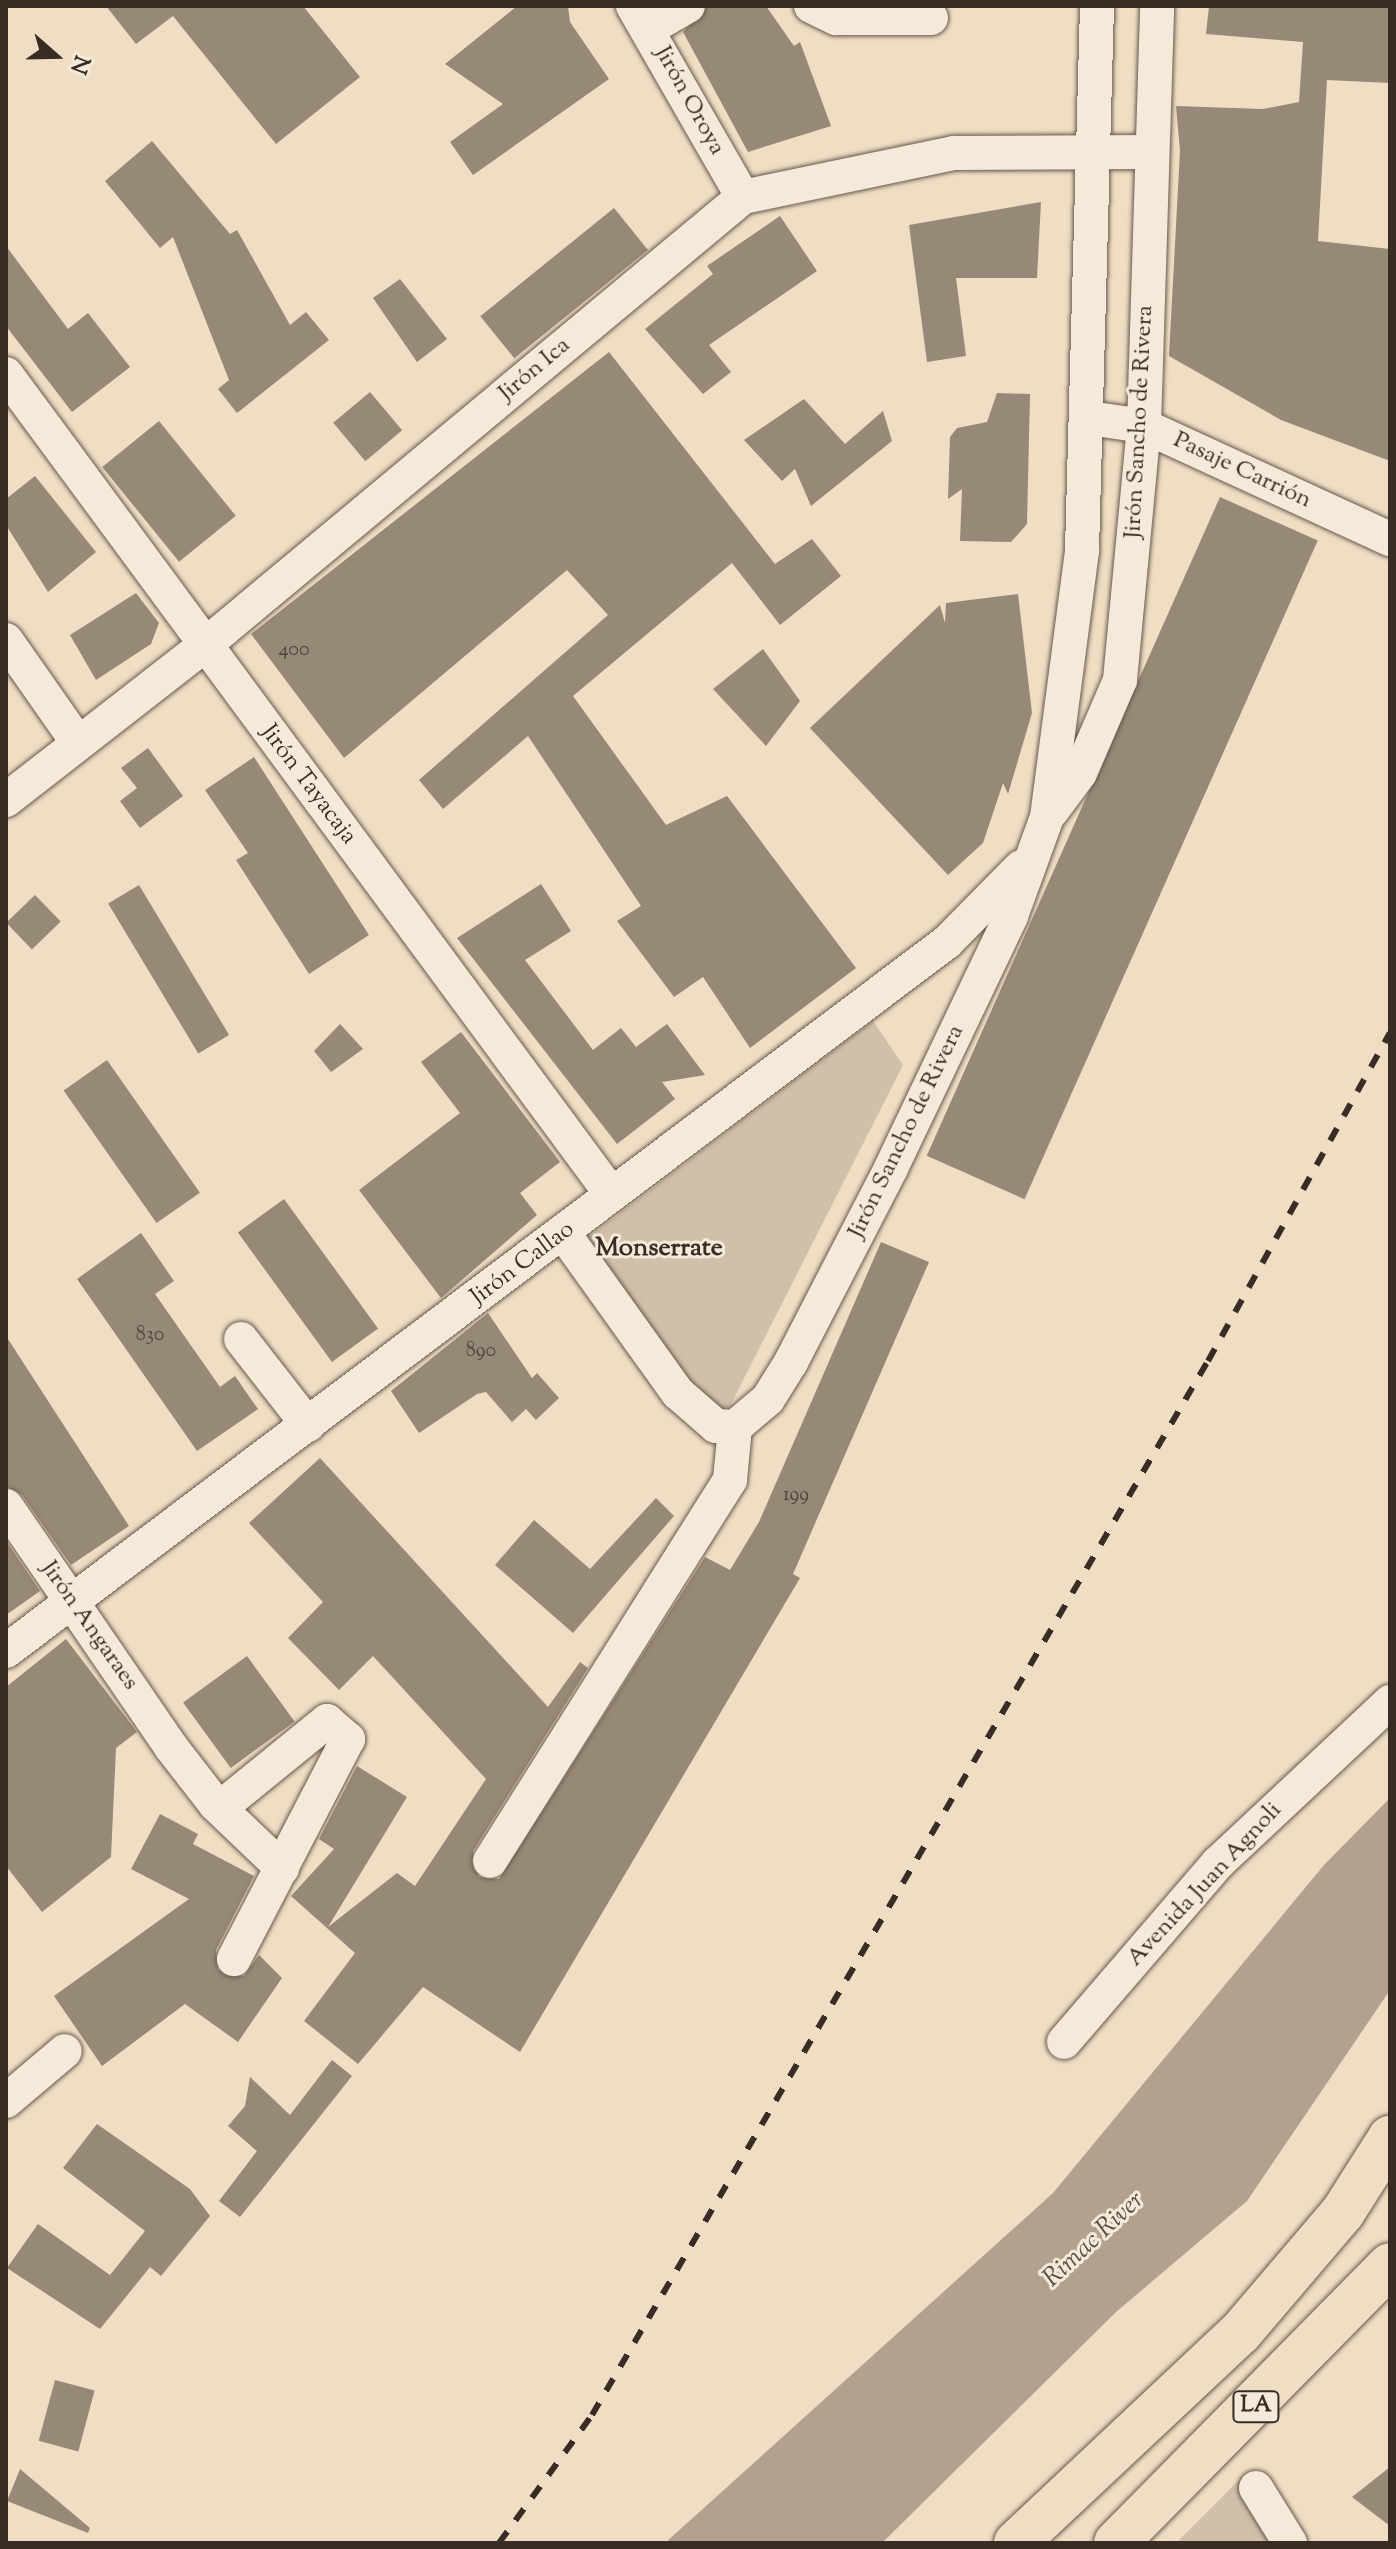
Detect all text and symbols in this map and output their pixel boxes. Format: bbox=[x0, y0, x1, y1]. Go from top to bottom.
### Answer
north arrow bbox=[16, 16, 96, 96]
street label: Jirón Oroya bbox=[647, 42, 731, 160]
text: N bbox=[61, 50, 97, 78]
street label: Jirón Sancho de Rivera bbox=[1120, 304, 1160, 540]
street label: Jirón Ica bbox=[493, 332, 577, 408]
street label: Pasaje Carrión bbox=[1168, 426, 1316, 516]
house number: 400 bbox=[278, 638, 310, 662]
street label: Jirón Tayacaja bbox=[254, 719, 362, 851]
street label: Jirón Sancho de Rivera bbox=[843, 1021, 971, 1243]
street label: Jirón Callao bbox=[465, 1216, 581, 1312]
district label: Monserrate bbox=[595, 1233, 723, 1265]
house number: 830 bbox=[136, 1323, 164, 1347]
house number: 890 bbox=[466, 1339, 496, 1363]
house number: 199 bbox=[783, 1483, 809, 1507]
street label: Jirón Angaraes bbox=[34, 1556, 144, 1696]
street label: Avenida Juan Agnoli bbox=[1121, 1797, 1289, 1973]
water label: Rimac River bbox=[1037, 2185, 1151, 2295]
road number: LA bbox=[1232, 2389, 1280, 2425]

